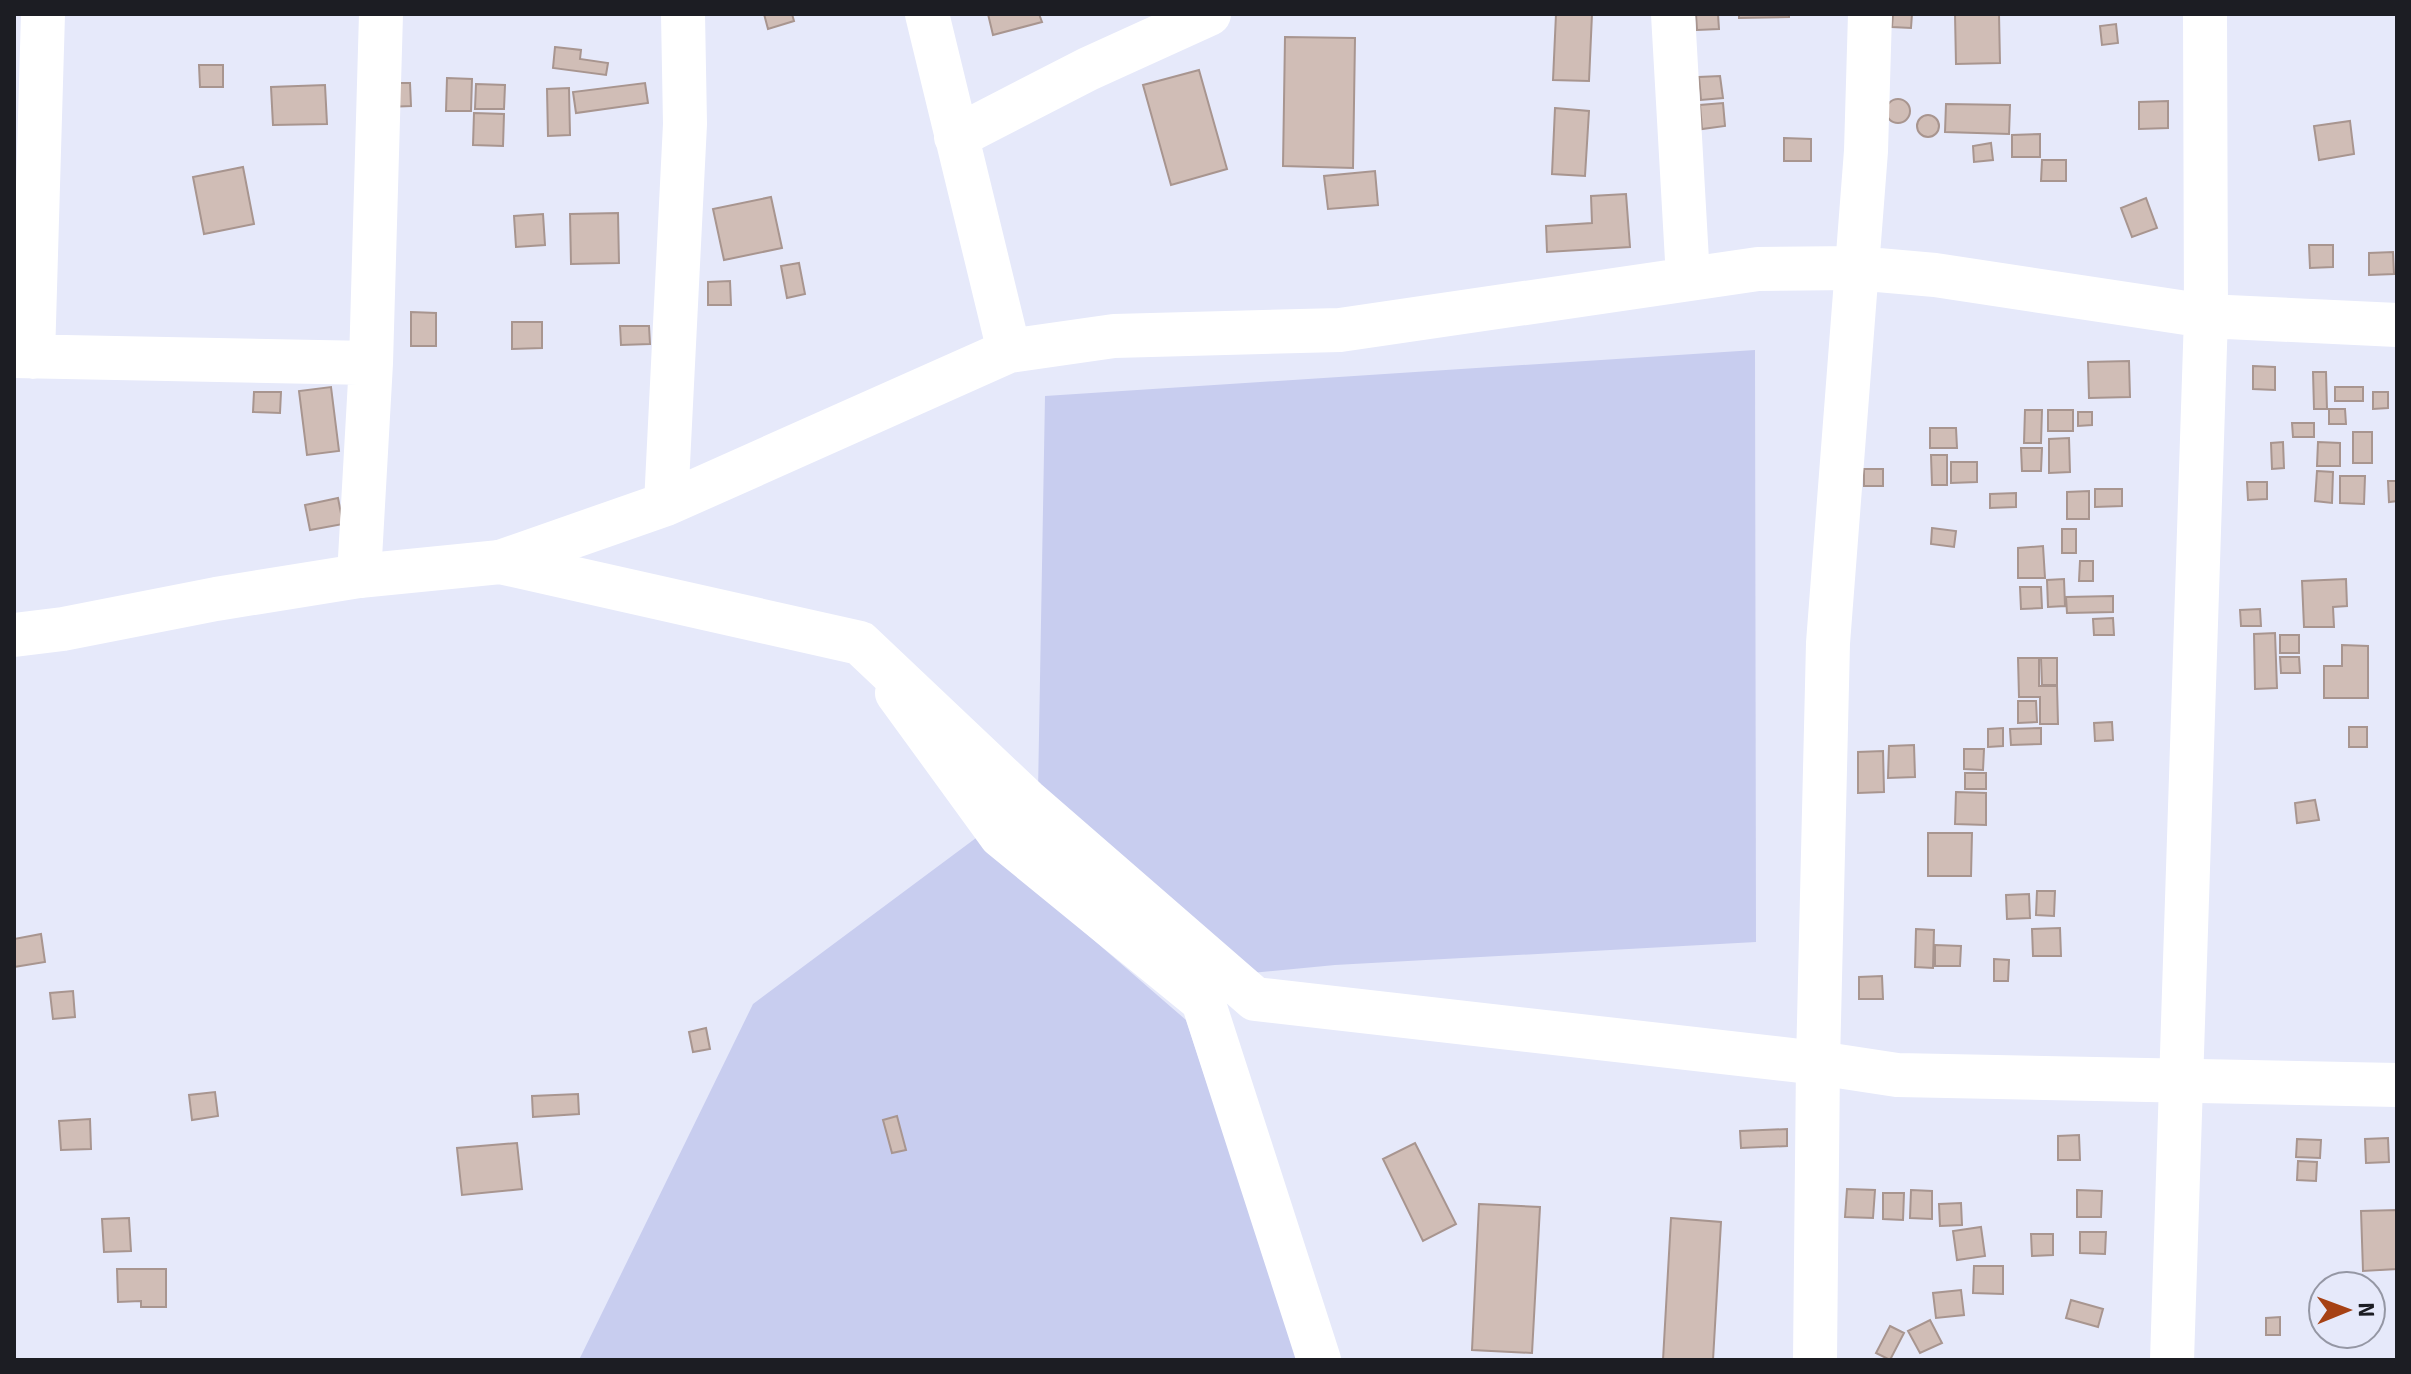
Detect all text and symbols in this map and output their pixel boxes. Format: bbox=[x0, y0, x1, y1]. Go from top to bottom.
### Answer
north arrow bbox=[2307, 1270, 2387, 1350]
text: N bbox=[2353, 1302, 2380, 1318]

